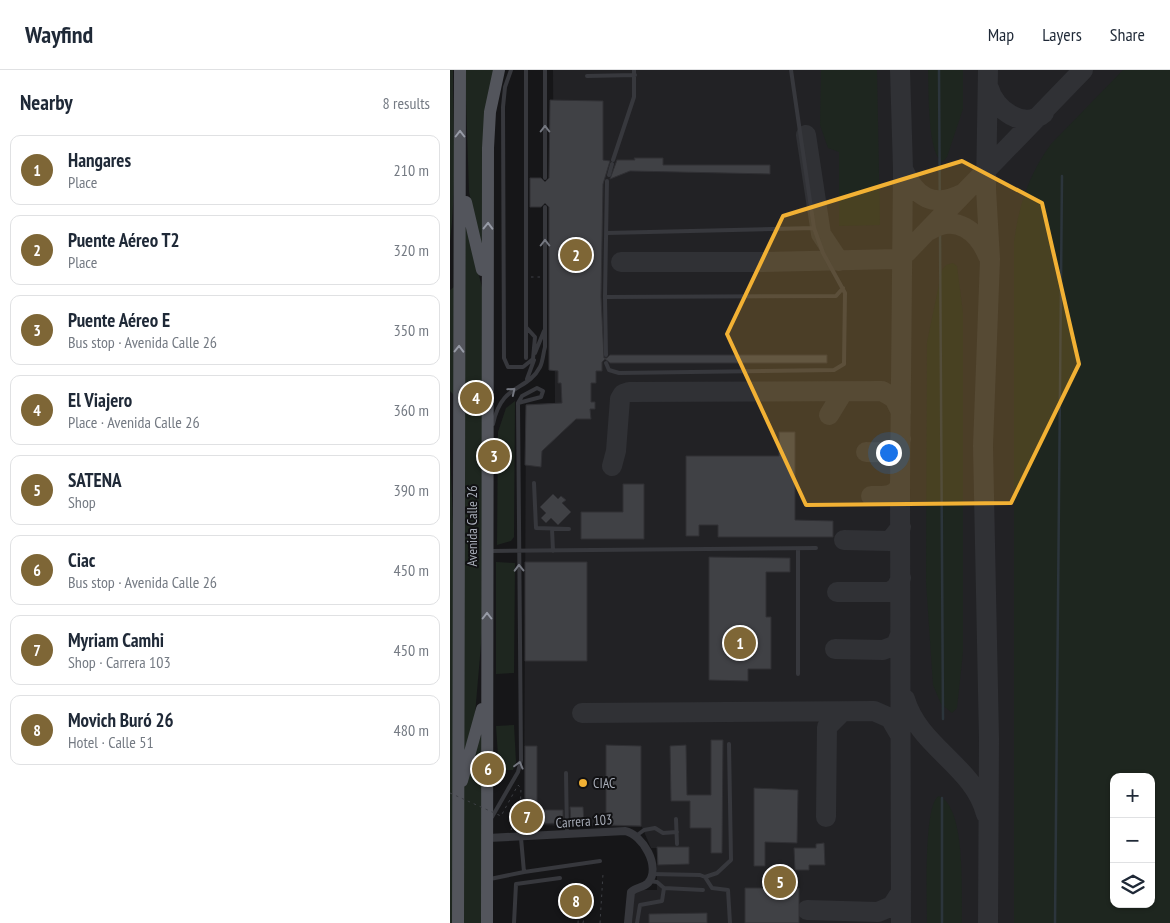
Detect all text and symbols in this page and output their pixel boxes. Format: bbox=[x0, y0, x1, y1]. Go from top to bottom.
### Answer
text: Wayfind bbox=[25, 19, 93, 50]
text: Map bbox=[988, 23, 1014, 46]
text: Layers bbox=[1042, 23, 1082, 46]
text: Share bbox=[1110, 23, 1145, 46]
text: Nearby bbox=[20, 89, 73, 116]
text: 8 results bbox=[383, 93, 430, 113]
one-way arrow bbox=[540, 125, 550, 132]
one-way arrow bbox=[455, 130, 465, 138]
text: Hangares bbox=[68, 148, 131, 172]
text: 1 bbox=[33, 160, 41, 180]
text: 210 m bbox=[394, 160, 429, 180]
text: Place bbox=[68, 172, 97, 192]
one-way arrow bbox=[482, 222, 493, 230]
text: Puente Aéreo T2 bbox=[68, 228, 180, 252]
pin: 2 bbox=[560, 236, 592, 274]
one-way arrow bbox=[540, 238, 550, 246]
text: 2 bbox=[33, 240, 41, 260]
text: 320 m bbox=[394, 240, 429, 260]
text: Place bbox=[68, 252, 97, 272]
text: Puente Aéreo E bbox=[68, 308, 170, 332]
text: 3 bbox=[33, 320, 41, 340]
text: 350 m bbox=[394, 320, 429, 340]
text: Bus stop · Avenida Calle 26 bbox=[68, 332, 217, 352]
one-way arrow bbox=[454, 345, 464, 353]
pin: 4 bbox=[460, 379, 492, 417]
text: El Viajero bbox=[68, 388, 132, 412]
one-way arrow bbox=[506, 388, 515, 397]
text: 4 bbox=[33, 400, 41, 420]
text: 360 m bbox=[394, 400, 429, 420]
text: Place · Avenida Calle 26 bbox=[68, 412, 200, 432]
pin: 3 bbox=[478, 437, 510, 475]
your location bbox=[876, 440, 902, 466]
text: SATENA bbox=[68, 468, 122, 492]
text: 5 bbox=[33, 480, 41, 500]
text: 390 m bbox=[394, 480, 429, 500]
street label: Avenida Calle 26 bbox=[463, 486, 481, 566]
text: Shop bbox=[68, 492, 96, 512]
text: Ciac bbox=[68, 548, 95, 572]
text: 6 bbox=[33, 560, 41, 580]
text: 450 m bbox=[394, 560, 429, 580]
one-way arrow bbox=[514, 564, 524, 572]
text: Bus stop · Avenida Calle 26 bbox=[68, 572, 217, 592]
one-way arrow bbox=[482, 612, 492, 620]
pin: 1 bbox=[724, 624, 756, 662]
text: Myriam Camhi bbox=[68, 628, 164, 652]
text: 7 bbox=[33, 640, 41, 660]
text: 450 m bbox=[394, 640, 429, 660]
text: Shop · Carrera 103 bbox=[68, 652, 171, 672]
text: Movich Buró 26 bbox=[68, 708, 174, 732]
text: 8 bbox=[33, 720, 41, 740]
text: 480 m bbox=[394, 720, 429, 740]
text: Hotel · Calle 51 bbox=[68, 732, 154, 752]
pin: 6 bbox=[472, 750, 504, 788]
one-way arrow bbox=[513, 761, 524, 770]
map controls bbox=[1110, 773, 1155, 908]
button: + bbox=[1110, 773, 1155, 818]
place label: CIAC bbox=[593, 774, 616, 792]
marker: CIAC bbox=[577, 777, 589, 789]
pin: 7 bbox=[511, 798, 543, 836]
street label: Carrera 103 bbox=[555, 810, 613, 832]
button: − bbox=[1110, 818, 1155, 863]
pin: 5 bbox=[764, 863, 796, 901]
button: layers bbox=[1110, 863, 1155, 908]
pin: 8 bbox=[560, 882, 592, 920]

